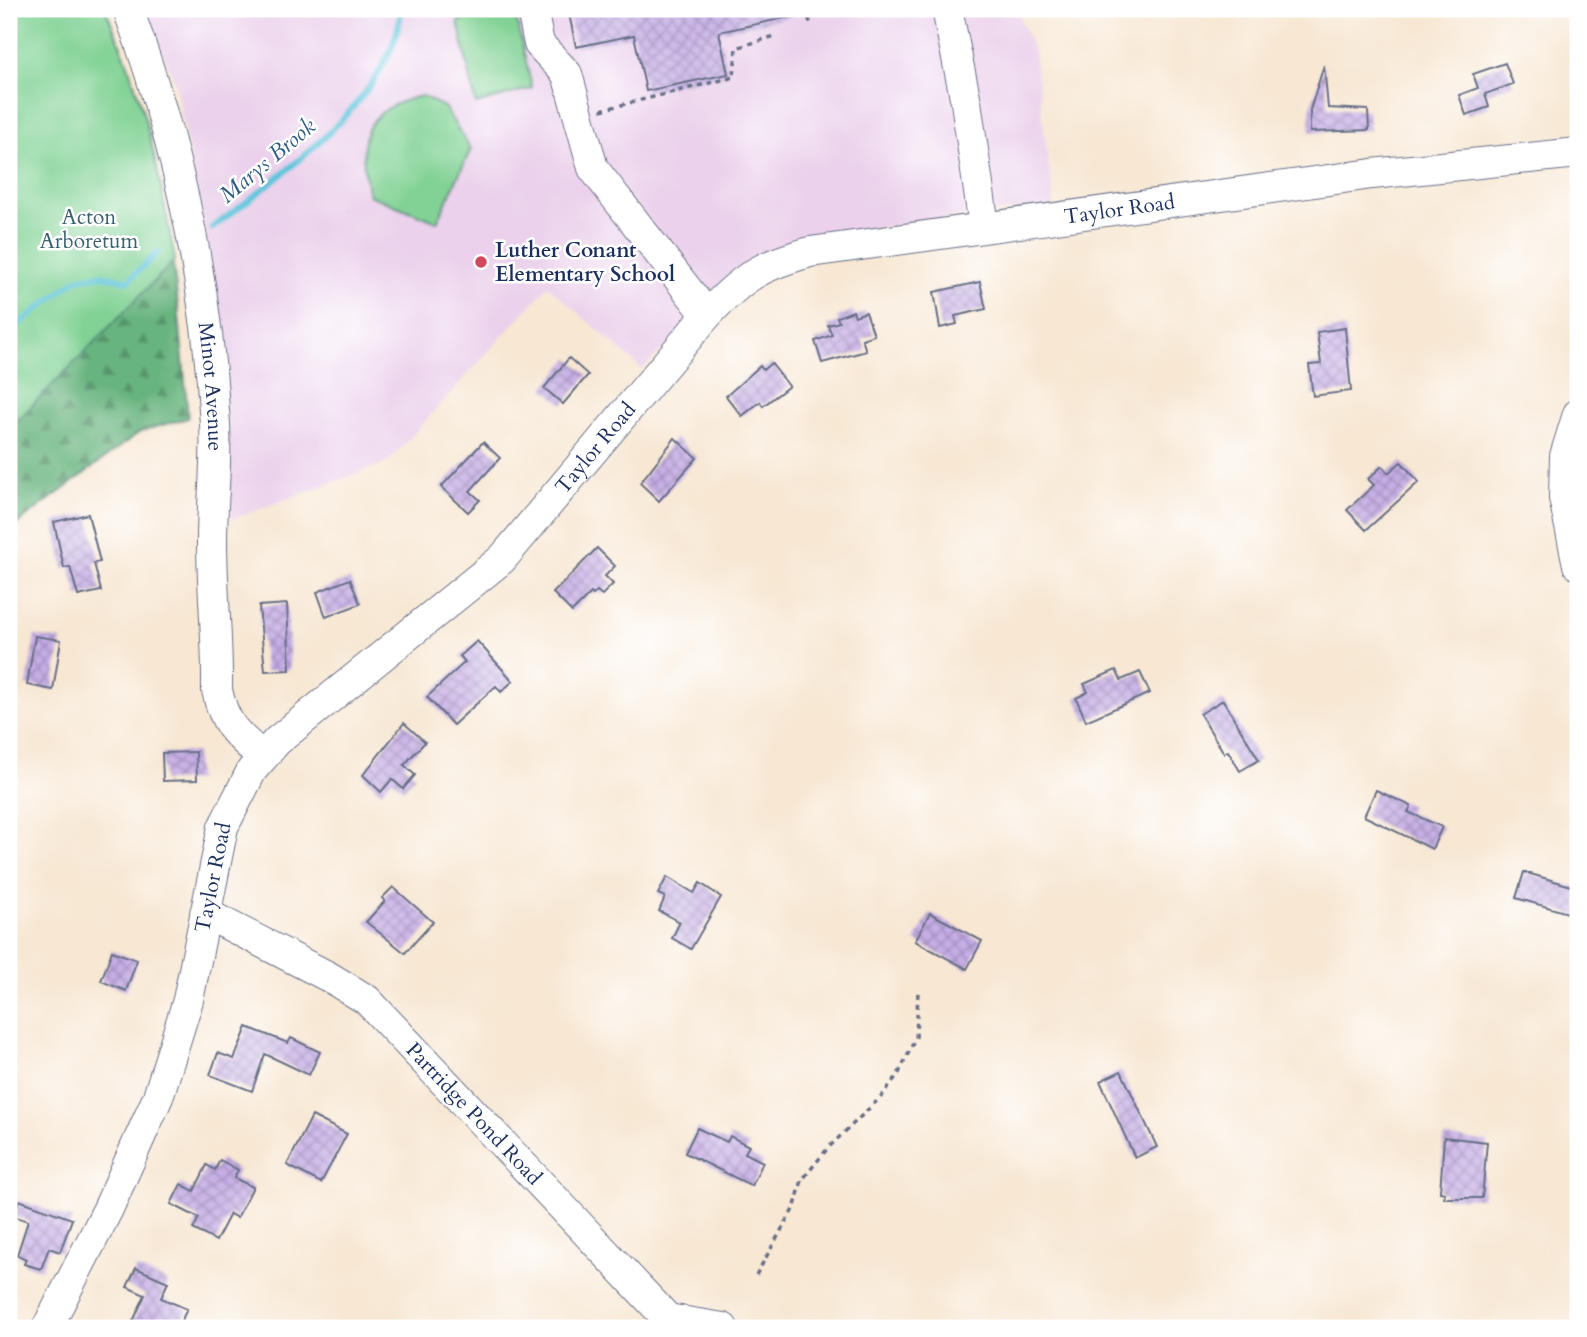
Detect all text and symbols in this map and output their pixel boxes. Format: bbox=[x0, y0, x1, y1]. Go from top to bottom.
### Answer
water label: Marys Brook bbox=[212, 110, 323, 210]
street label: Taylor Road bbox=[1062, 188, 1177, 232]
park label: Acton Arboretum bbox=[40, 203, 138, 256]
place label: Luther Conant Elementary School bbox=[495, 236, 675, 289]
marker: Luther Conant Elementary School bbox=[473, 254, 489, 270]
street label: Minot Avenue bbox=[191, 320, 230, 451]
street label: Taylor Road bbox=[549, 396, 643, 500]
street label: Taylor Road bbox=[188, 820, 239, 935]
street label: Partridge Pond Road bbox=[399, 1036, 548, 1192]

